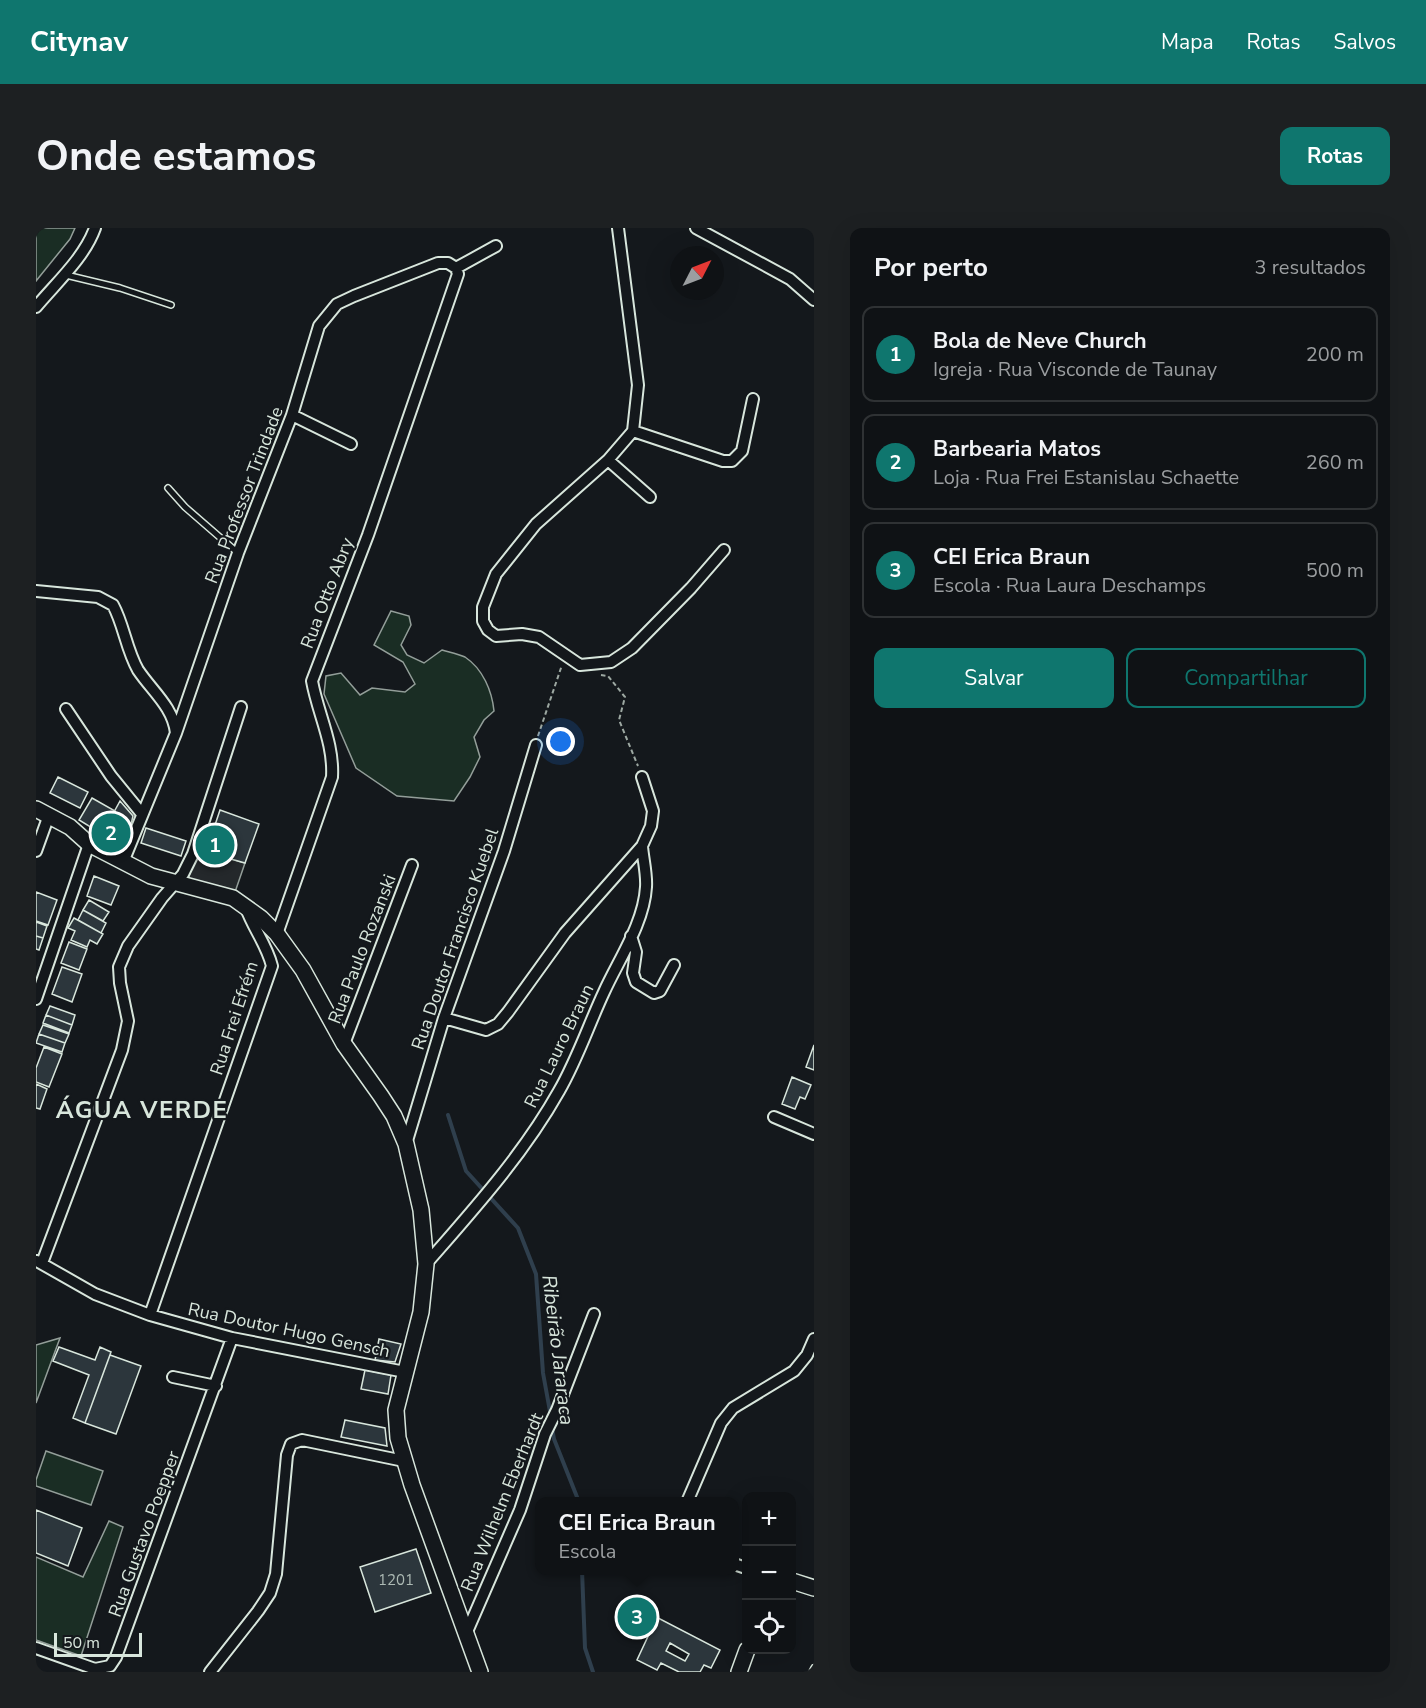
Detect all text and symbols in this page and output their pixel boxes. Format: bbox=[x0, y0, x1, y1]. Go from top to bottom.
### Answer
text: Citynav bbox=[30, 23, 128, 61]
text: Mapa bbox=[1161, 28, 1214, 56]
text: Rotas bbox=[1247, 28, 1301, 56]
text: Salvos bbox=[1334, 28, 1396, 56]
button: Rotas bbox=[1280, 127, 1390, 185]
text: Onde estamos bbox=[36, 128, 317, 185]
north arrow bbox=[670, 246, 724, 300]
text: Por perto bbox=[874, 250, 988, 285]
text: 3 resultados bbox=[1255, 254, 1366, 281]
text: Bola de Neve Church bbox=[933, 326, 1147, 356]
text: 1 bbox=[890, 341, 902, 368]
text: 200 m bbox=[1306, 341, 1364, 368]
text: Igreja · Rua Visconde de Taunay bbox=[933, 356, 1217, 383]
street label: Rua Professor Trindade bbox=[199, 403, 289, 587]
text: Barbearia Matos bbox=[933, 434, 1101, 464]
text: 2 bbox=[890, 449, 902, 476]
text: 260 m bbox=[1306, 449, 1364, 476]
text: Loja · Rua Frei Estanislau Schaette bbox=[933, 464, 1239, 491]
street label: Rua Otto Abry bbox=[295, 533, 359, 652]
text: CEI Erica Braun bbox=[933, 542, 1090, 572]
text: 3 bbox=[890, 557, 902, 584]
text: 500 m bbox=[1306, 557, 1364, 584]
text: Escola · Rua Laura Deschamps bbox=[933, 572, 1206, 599]
button: Salvar bbox=[874, 648, 1114, 708]
button: Compartilhar bbox=[1126, 648, 1366, 708]
your location bbox=[546, 727, 575, 756]
pin: 2 bbox=[92, 810, 130, 856]
pin: 1 bbox=[196, 822, 234, 868]
street label: Rua Doutor Francisco Kuebel bbox=[406, 824, 504, 1053]
street label: Rua Paulo Rozanski bbox=[322, 871, 402, 1027]
street label: Rua Frei Efrém bbox=[204, 958, 264, 1078]
street label: Rua Lauro Braun bbox=[519, 980, 599, 1112]
district label: ÁGUA VERDE bbox=[56, 1094, 228, 1126]
water label: Ribeirão Jararaca bbox=[535, 1273, 581, 1427]
street label: Rua Doutor Hugo Gensch bbox=[186, 1297, 392, 1363]
street label: Rua Wilhelm Eberhardt bbox=[455, 1408, 549, 1595]
street label: Rua Gustavo Poepper bbox=[103, 1447, 185, 1620]
map controls bbox=[742, 1492, 796, 1654]
button: + bbox=[742, 1492, 796, 1546]
popup bbox=[535, 1497, 739, 1575]
text: CEI Erica Braun bbox=[558, 1508, 716, 1538]
text: Escola bbox=[558, 1538, 616, 1565]
button: − bbox=[742, 1546, 796, 1600]
house number: 1201 bbox=[378, 1570, 414, 1590]
pin: 3 bbox=[618, 1594, 656, 1640]
button: locate bbox=[742, 1600, 796, 1654]
scale bar bbox=[54, 1630, 142, 1658]
text: 50 m bbox=[63, 1632, 100, 1654]

